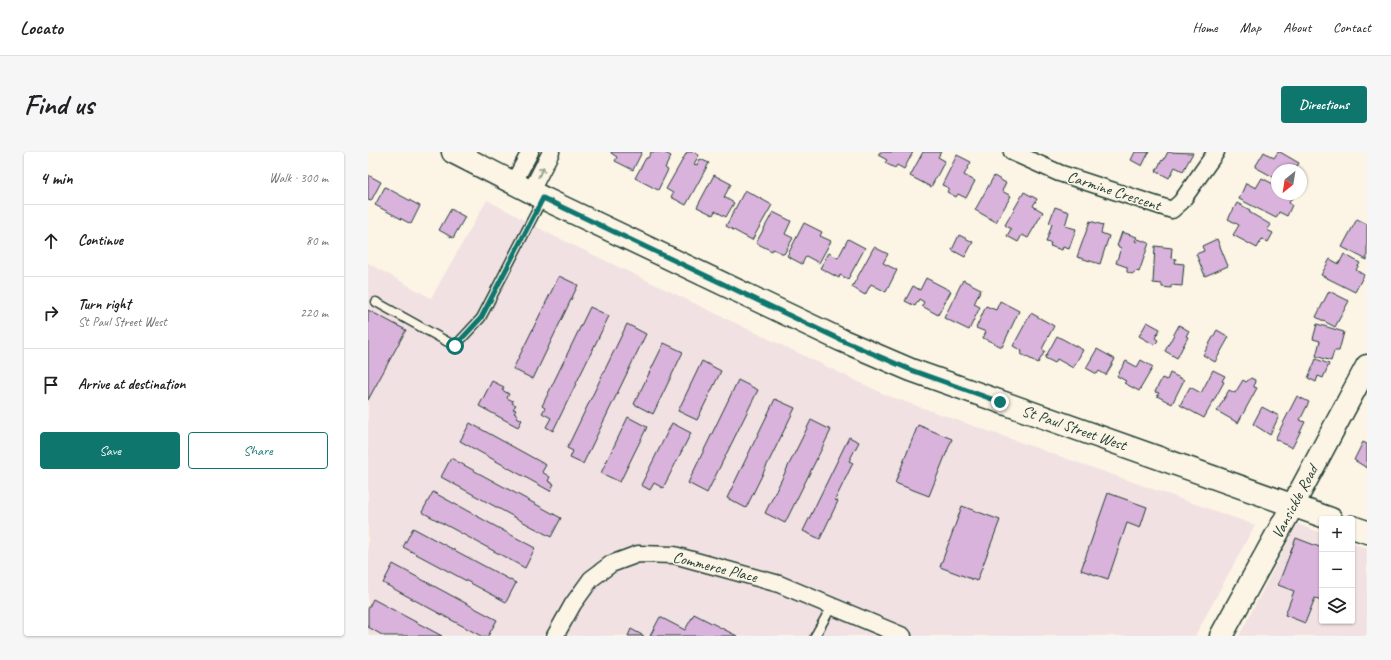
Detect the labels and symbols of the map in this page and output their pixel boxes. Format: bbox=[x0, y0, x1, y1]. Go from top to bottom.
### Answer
north arrow bbox=[1271, 164, 1307, 200]
one-way arrow bbox=[538, 166, 546, 178]
street label: Carmine Crescent bbox=[1065, 167, 1165, 216]
route start bbox=[446, 337, 464, 355]
route end bbox=[991, 393, 1009, 411]
street label: St Paul Street West bbox=[1019, 401, 1130, 456]
street label: Vansickle Road bbox=[1267, 460, 1324, 542]
street label: Commerce Place bbox=[671, 547, 761, 588]

